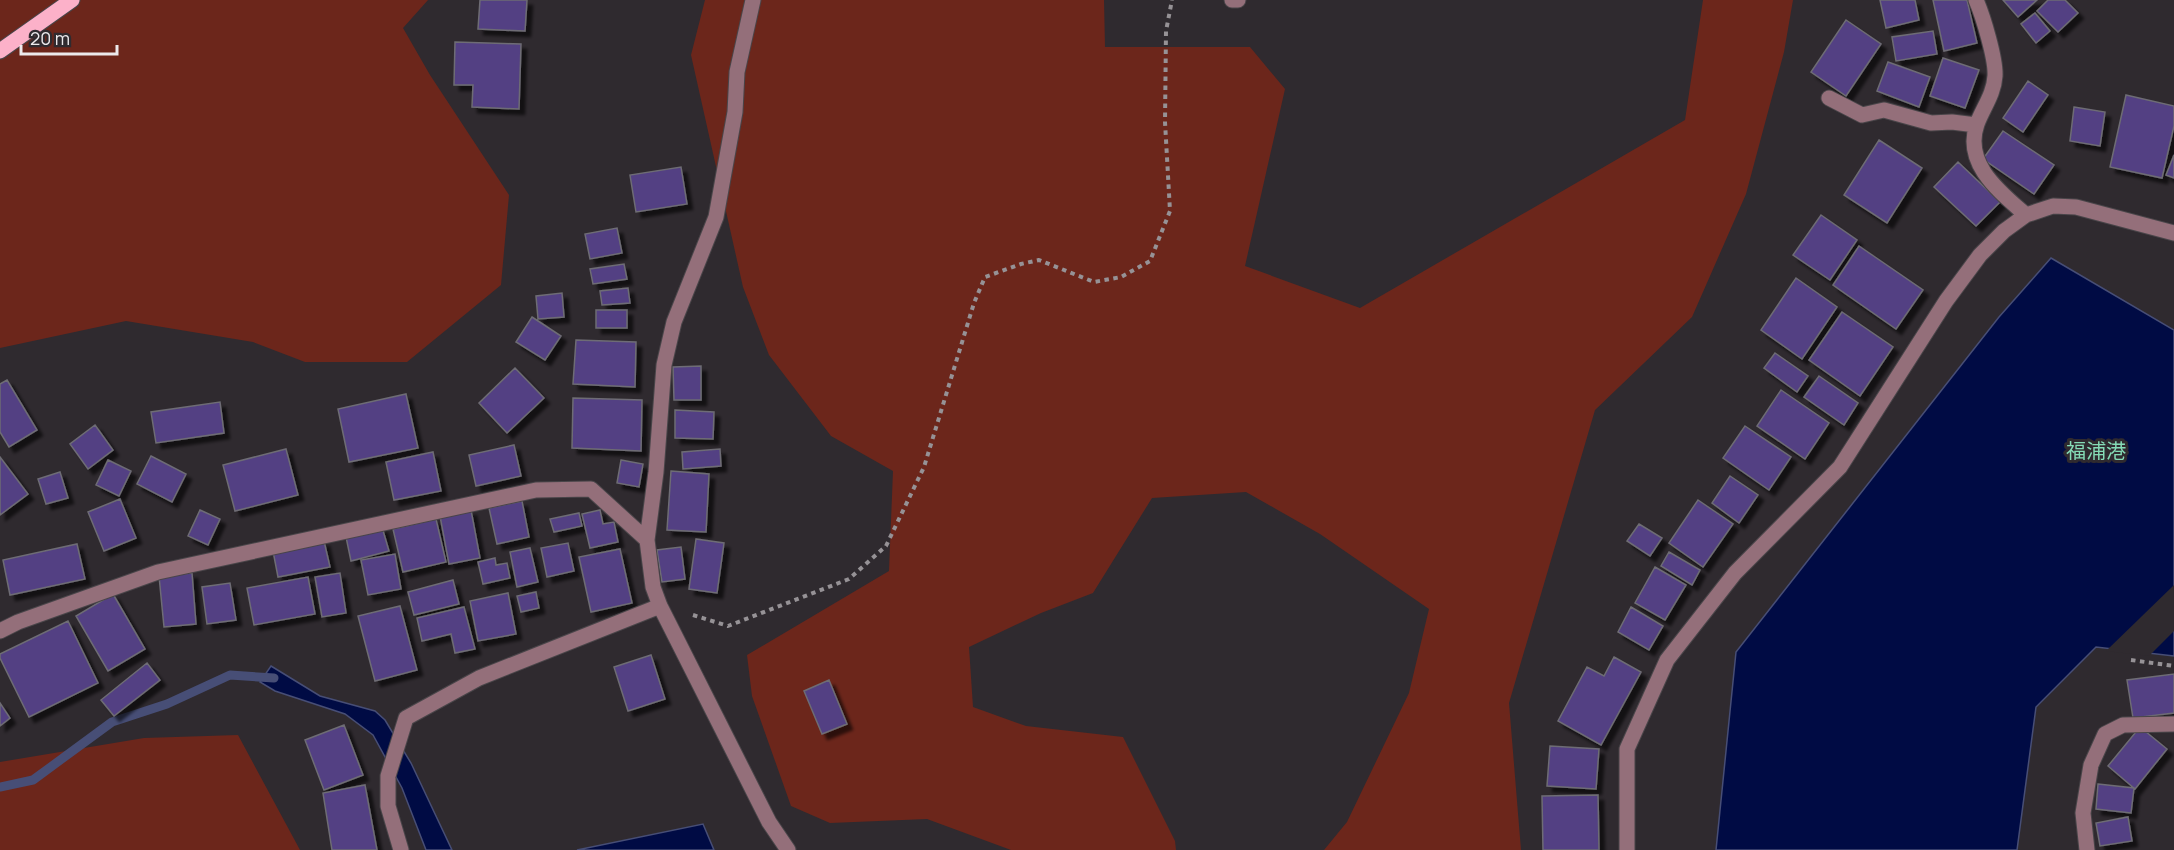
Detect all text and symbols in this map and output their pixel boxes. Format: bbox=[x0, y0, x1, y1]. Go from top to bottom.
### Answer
scale bar bbox=[21, 18, 117, 56]
text: 20 m bbox=[30, 26, 70, 50]
district label: 福浦港 bbox=[2066, 437, 2126, 464]

